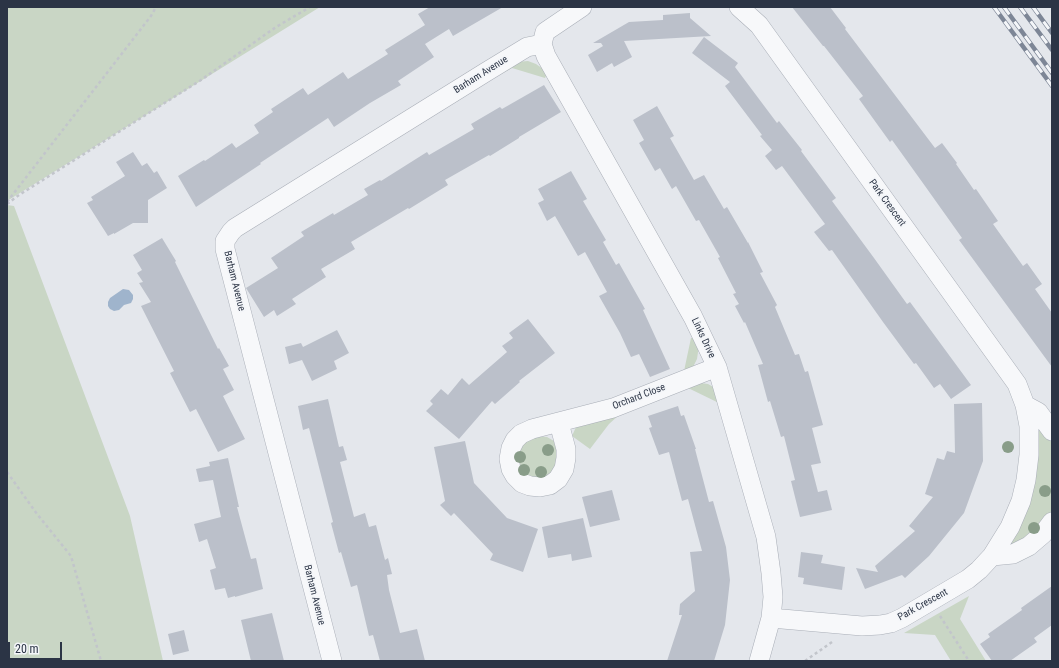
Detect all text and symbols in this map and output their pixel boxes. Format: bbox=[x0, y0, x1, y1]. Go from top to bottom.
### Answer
street label: Barham Avenue bbox=[452, 54, 510, 96]
street label: Park Crescent bbox=[866, 177, 908, 229]
street label: Barham Avenue bbox=[221, 250, 247, 312]
street label: Links Drive bbox=[688, 316, 718, 360]
street label: Orchard Close bbox=[611, 381, 667, 413]
street label: Barham Avenue bbox=[301, 564, 327, 626]
street label: Park Crescent bbox=[896, 586, 950, 624]
scale bar bbox=[10, 634, 64, 660]
text: 20 m bbox=[15, 642, 39, 656]

